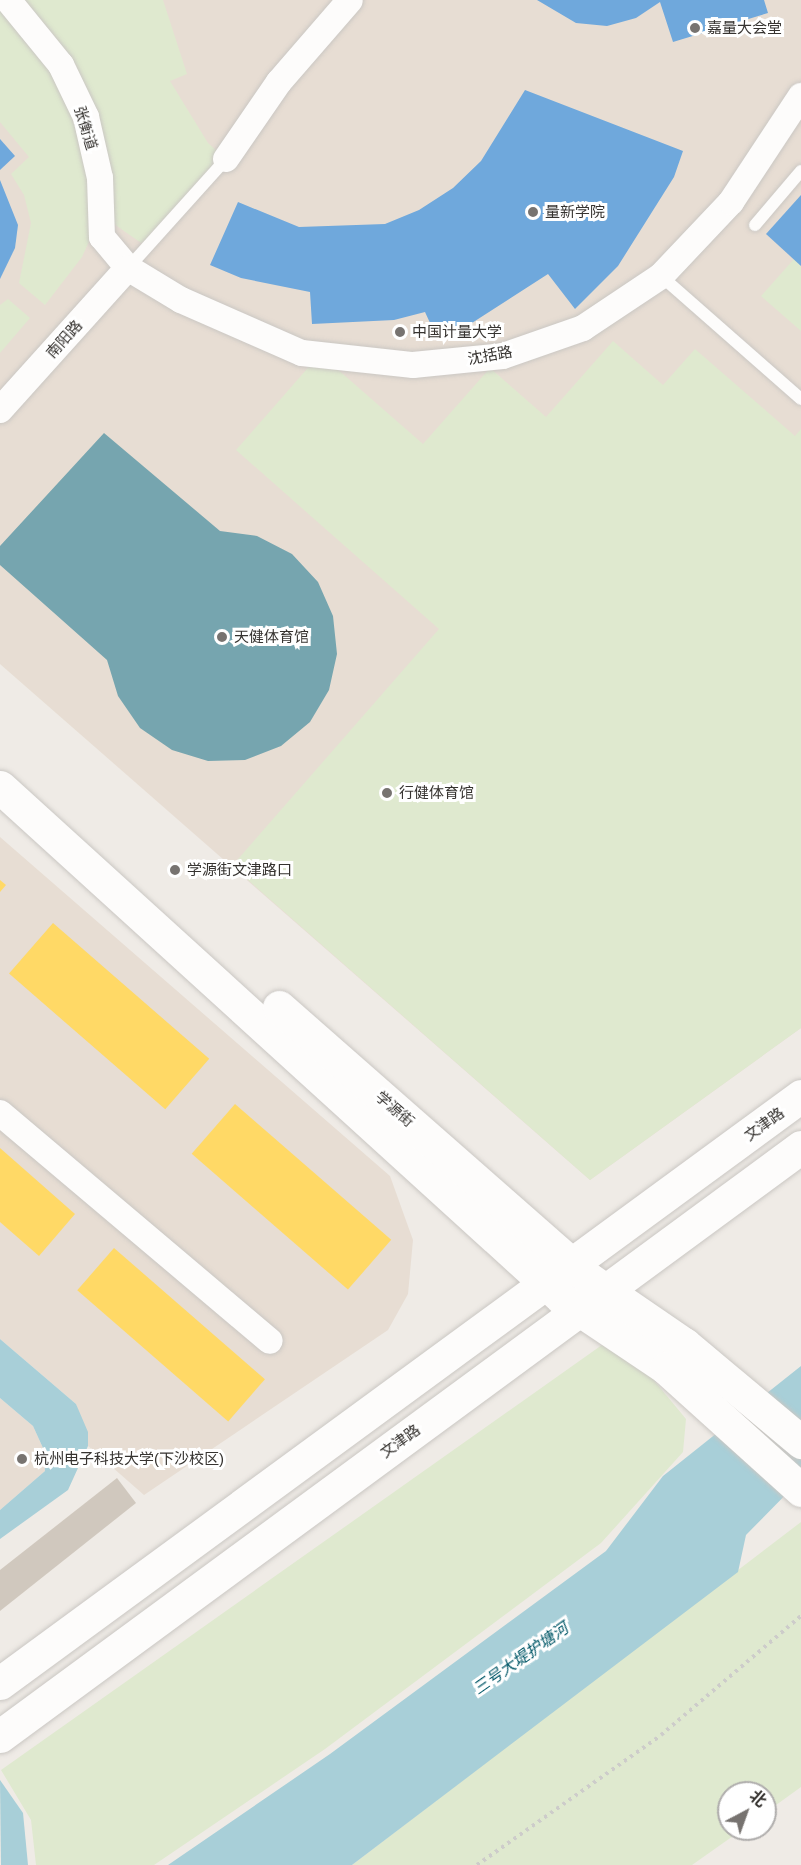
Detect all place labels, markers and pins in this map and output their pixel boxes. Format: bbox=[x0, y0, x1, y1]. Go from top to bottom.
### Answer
place label: 嘉量大会堂 bbox=[707, 19, 782, 37]
marker: 嘉量大会堂 bbox=[688, 21, 702, 35]
place label: 量新学院 bbox=[545, 203, 605, 221]
marker: 量新学院 bbox=[526, 205, 540, 219]
place label: 中国计量大学 bbox=[412, 323, 502, 341]
marker: 中国计量大学 bbox=[393, 325, 407, 339]
place label: 天健体育馆 bbox=[234, 628, 309, 646]
marker: 天健体育馆 bbox=[215, 630, 229, 644]
place label: 行健体育馆 bbox=[399, 784, 474, 802]
marker: 行健体育馆 bbox=[380, 786, 394, 800]
place label: 学源街文津路口 bbox=[187, 861, 292, 879]
marker: 学源街文津路口 bbox=[168, 863, 182, 877]
place label: 杭州电子科技大学(下沙校区) bbox=[34, 1450, 224, 1468]
marker: 杭州电子科技大学(下沙校区) bbox=[15, 1452, 29, 1466]

